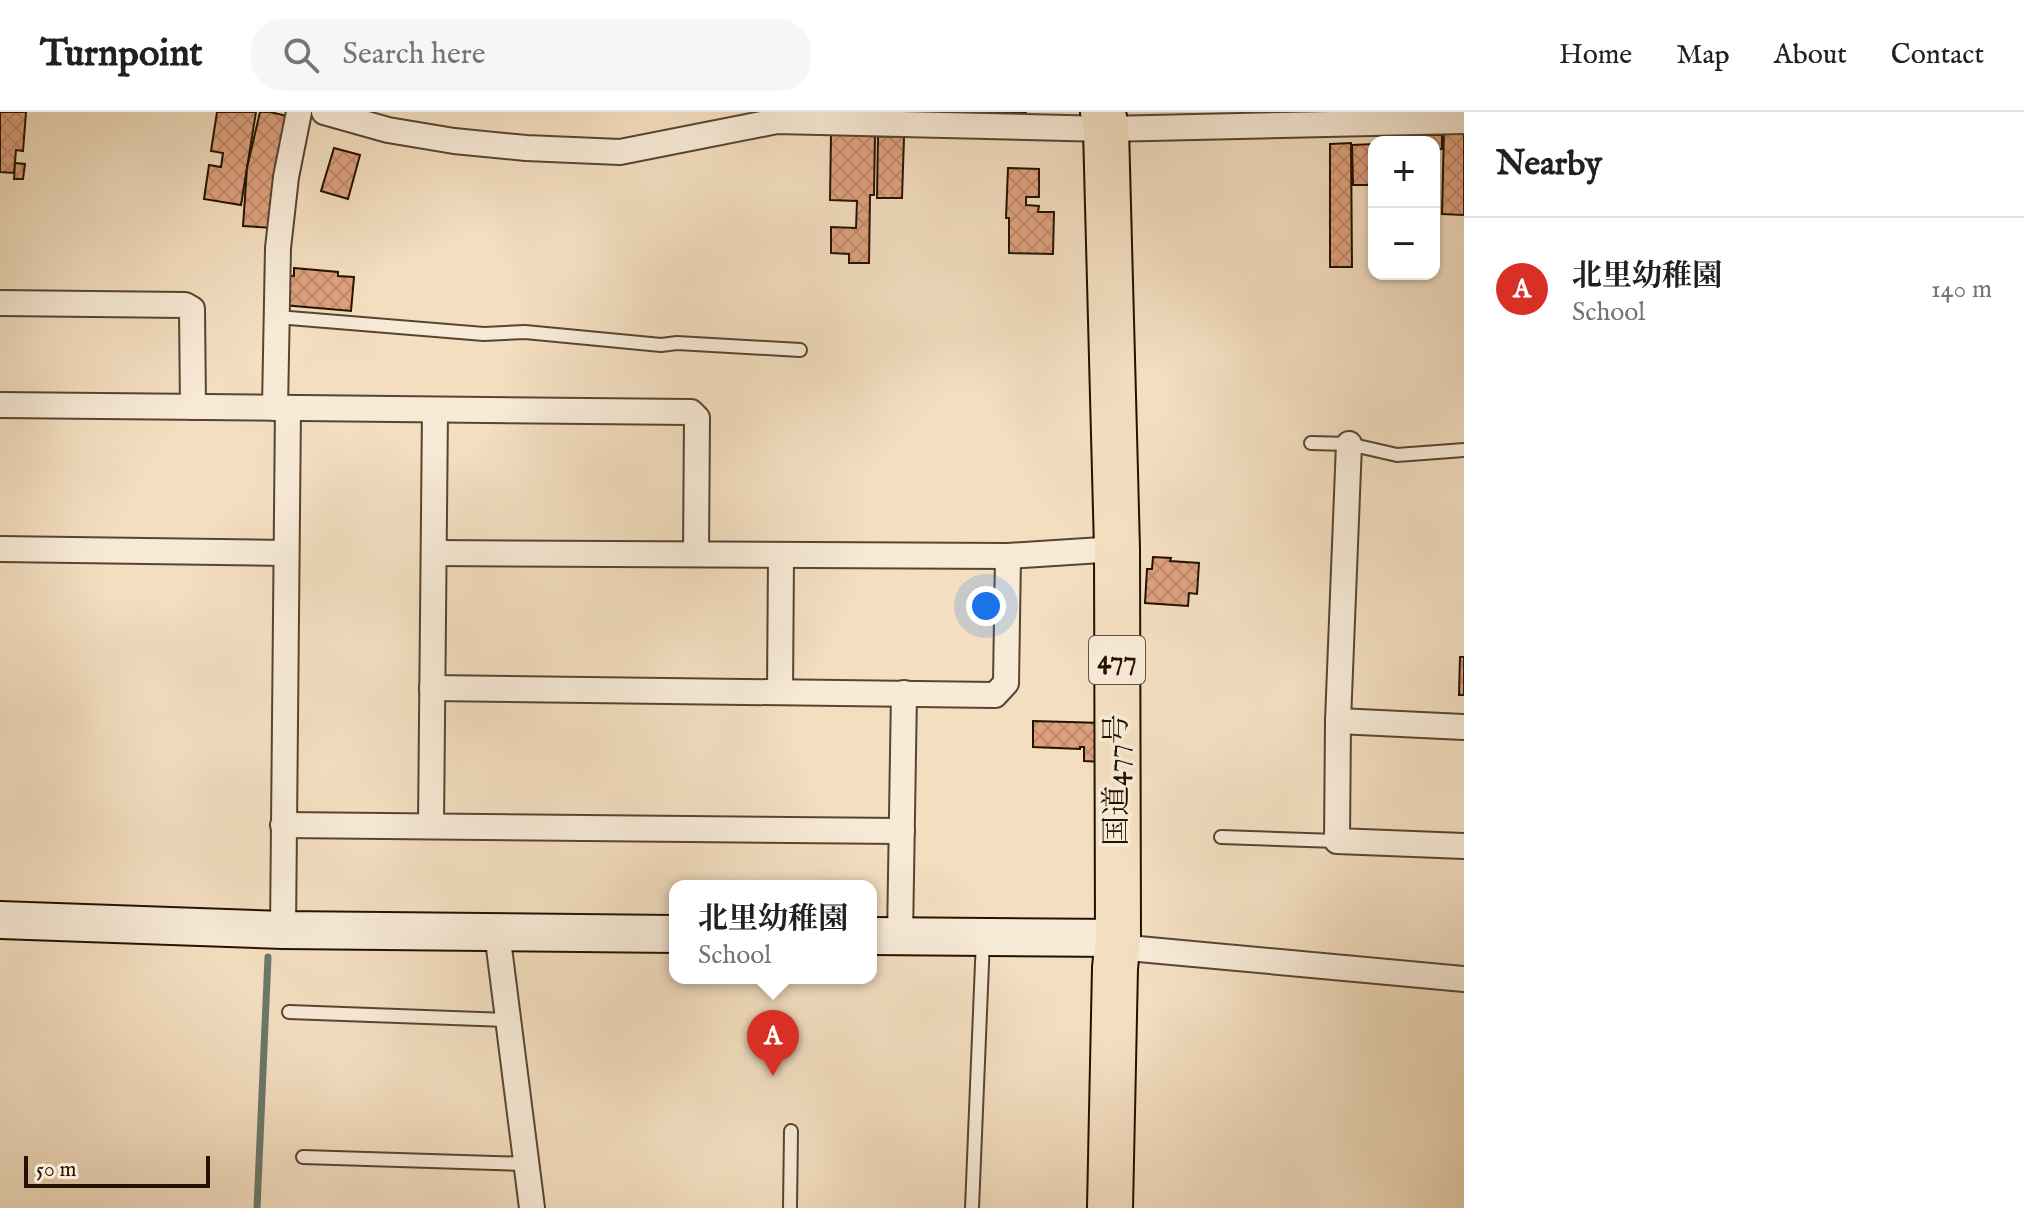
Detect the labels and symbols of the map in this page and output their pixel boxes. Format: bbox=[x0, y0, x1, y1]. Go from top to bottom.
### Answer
your location bbox=[966, 586, 1006, 626]
road number: 477 bbox=[1089, 636, 1145, 684]
street label: 国道477号 bbox=[1099, 714, 1137, 846]
pin: A bbox=[747, 1010, 799, 1076]
scale bar bbox=[24, 1152, 210, 1188]

